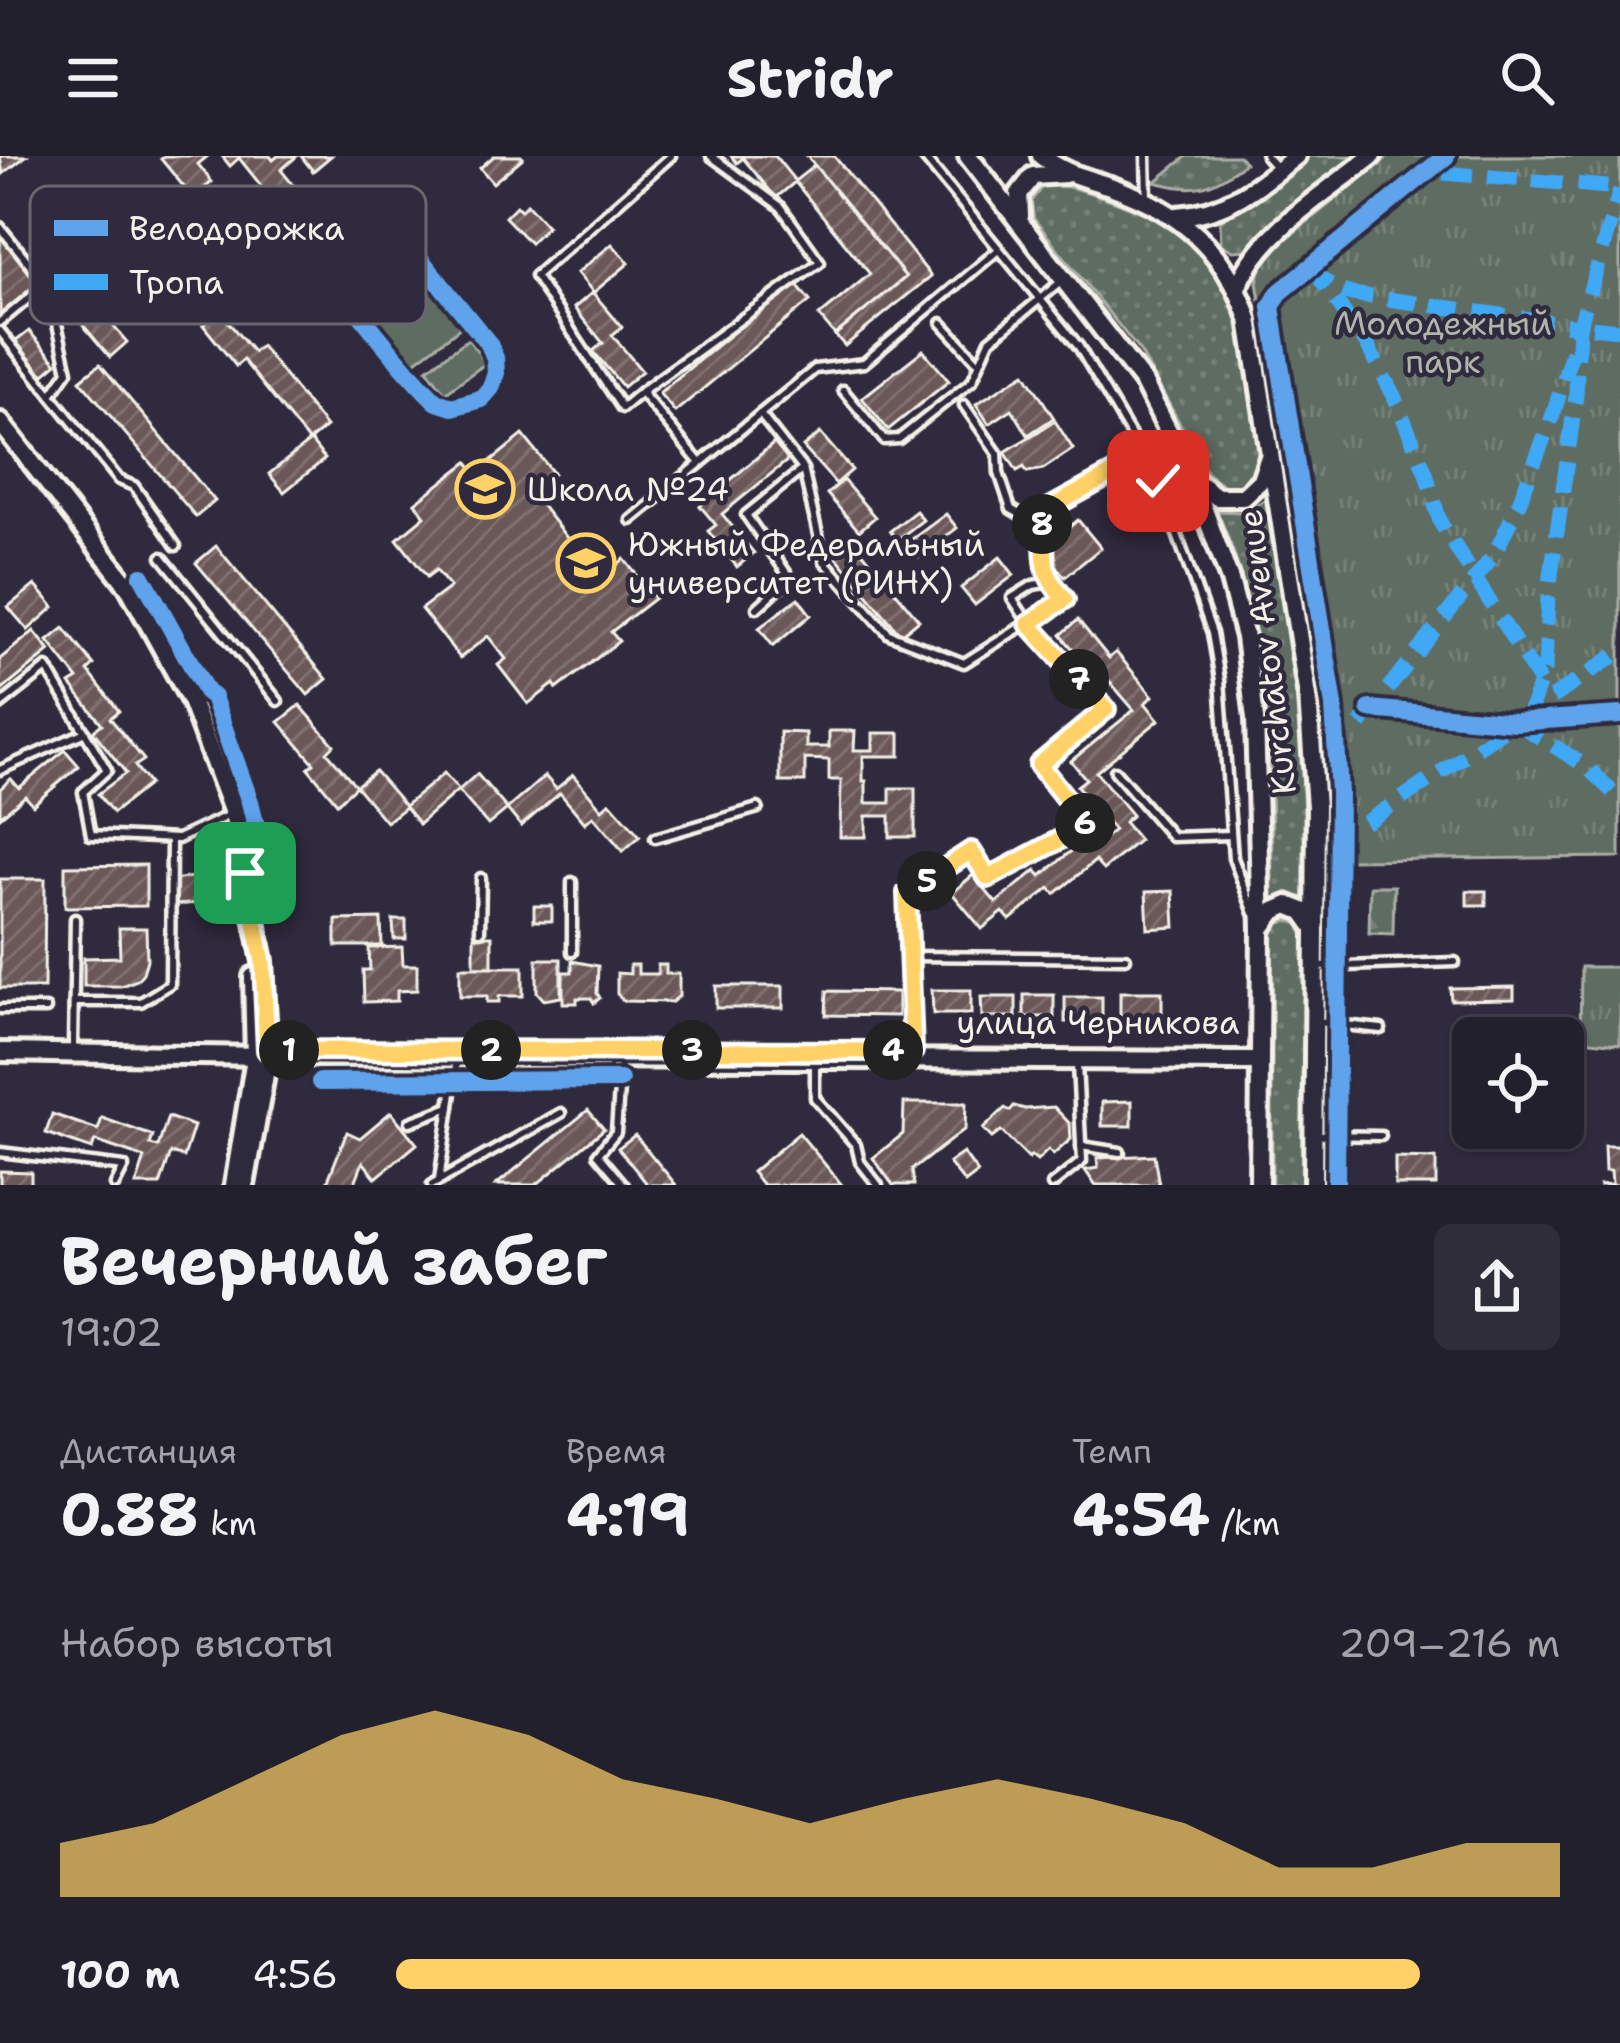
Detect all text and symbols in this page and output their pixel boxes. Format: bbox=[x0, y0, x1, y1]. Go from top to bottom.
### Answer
text: Stridr bbox=[726, 42, 894, 114]
icon: menu bbox=[60, 45, 126, 111]
icon: search bbox=[1494, 45, 1560, 111]
legend bbox=[30, 186, 426, 324]
text: Велодорожка bbox=[129, 206, 344, 251]
text: Тропа bbox=[129, 260, 224, 305]
park label: Молодежный парк bbox=[1334, 301, 1552, 384]
pin bbox=[1107, 430, 1209, 532]
icon: check bbox=[1125, 448, 1191, 514]
school or university icon: Школа №24 bbox=[454, 458, 516, 520]
place label: Школа №24 bbox=[527, 467, 729, 512]
pin: 8 bbox=[1012, 494, 1072, 554]
text: 8 bbox=[1030, 501, 1054, 546]
street label: Kurchatov Avenue bbox=[1227, 507, 1307, 797]
place label: Южный Федеральный университет (РИНХ) bbox=[628, 522, 985, 605]
school or university icon: Южный Федеральный университет (РИНХ) bbox=[555, 532, 617, 594]
pin: 7 bbox=[1049, 649, 1109, 709]
text: 7 bbox=[1067, 656, 1091, 701]
pin: 6 bbox=[1055, 793, 1115, 853]
text: 6 bbox=[1073, 800, 1097, 845]
pin bbox=[194, 822, 296, 924]
icon: arrive bbox=[212, 840, 278, 906]
pin: 5 bbox=[897, 851, 957, 911]
text: 5 bbox=[917, 858, 937, 903]
street label: улица Черникова bbox=[956, 1000, 1240, 1045]
map controls bbox=[1452, 1017, 1584, 1149]
button: locate bbox=[1452, 1017, 1584, 1149]
pin: 1 bbox=[259, 1020, 319, 1080]
pin: 2 bbox=[461, 1020, 521, 1080]
pin: 3 bbox=[662, 1020, 722, 1080]
pin: 4 bbox=[863, 1020, 923, 1080]
text: 1 bbox=[281, 1027, 297, 1072]
text: 2 bbox=[479, 1027, 503, 1072]
text: 3 bbox=[680, 1027, 704, 1072]
text: 4 bbox=[881, 1027, 905, 1072]
text: Вечерний забег bbox=[60, 1217, 607, 1305]
button: share bbox=[1434, 1224, 1560, 1350]
text: 19:02 bbox=[60, 1306, 163, 1358]
text: Дистанция bbox=[60, 1429, 237, 1474]
text: Время bbox=[566, 1429, 667, 1474]
text: Темп bbox=[1072, 1429, 1152, 1474]
text: 0.88 bbox=[60, 1474, 199, 1554]
text: 4:19 bbox=[566, 1474, 690, 1554]
text: 4:54 bbox=[1072, 1474, 1210, 1554]
text: km bbox=[199, 1501, 257, 1546]
text: /km bbox=[1210, 1501, 1280, 1546]
text: Набор высоты bbox=[60, 1617, 334, 1669]
text: 209–216 m bbox=[1339, 1617, 1560, 1669]
text: 100 m bbox=[60, 1948, 180, 2000]
text: 4:56 bbox=[252, 1948, 338, 2000]

